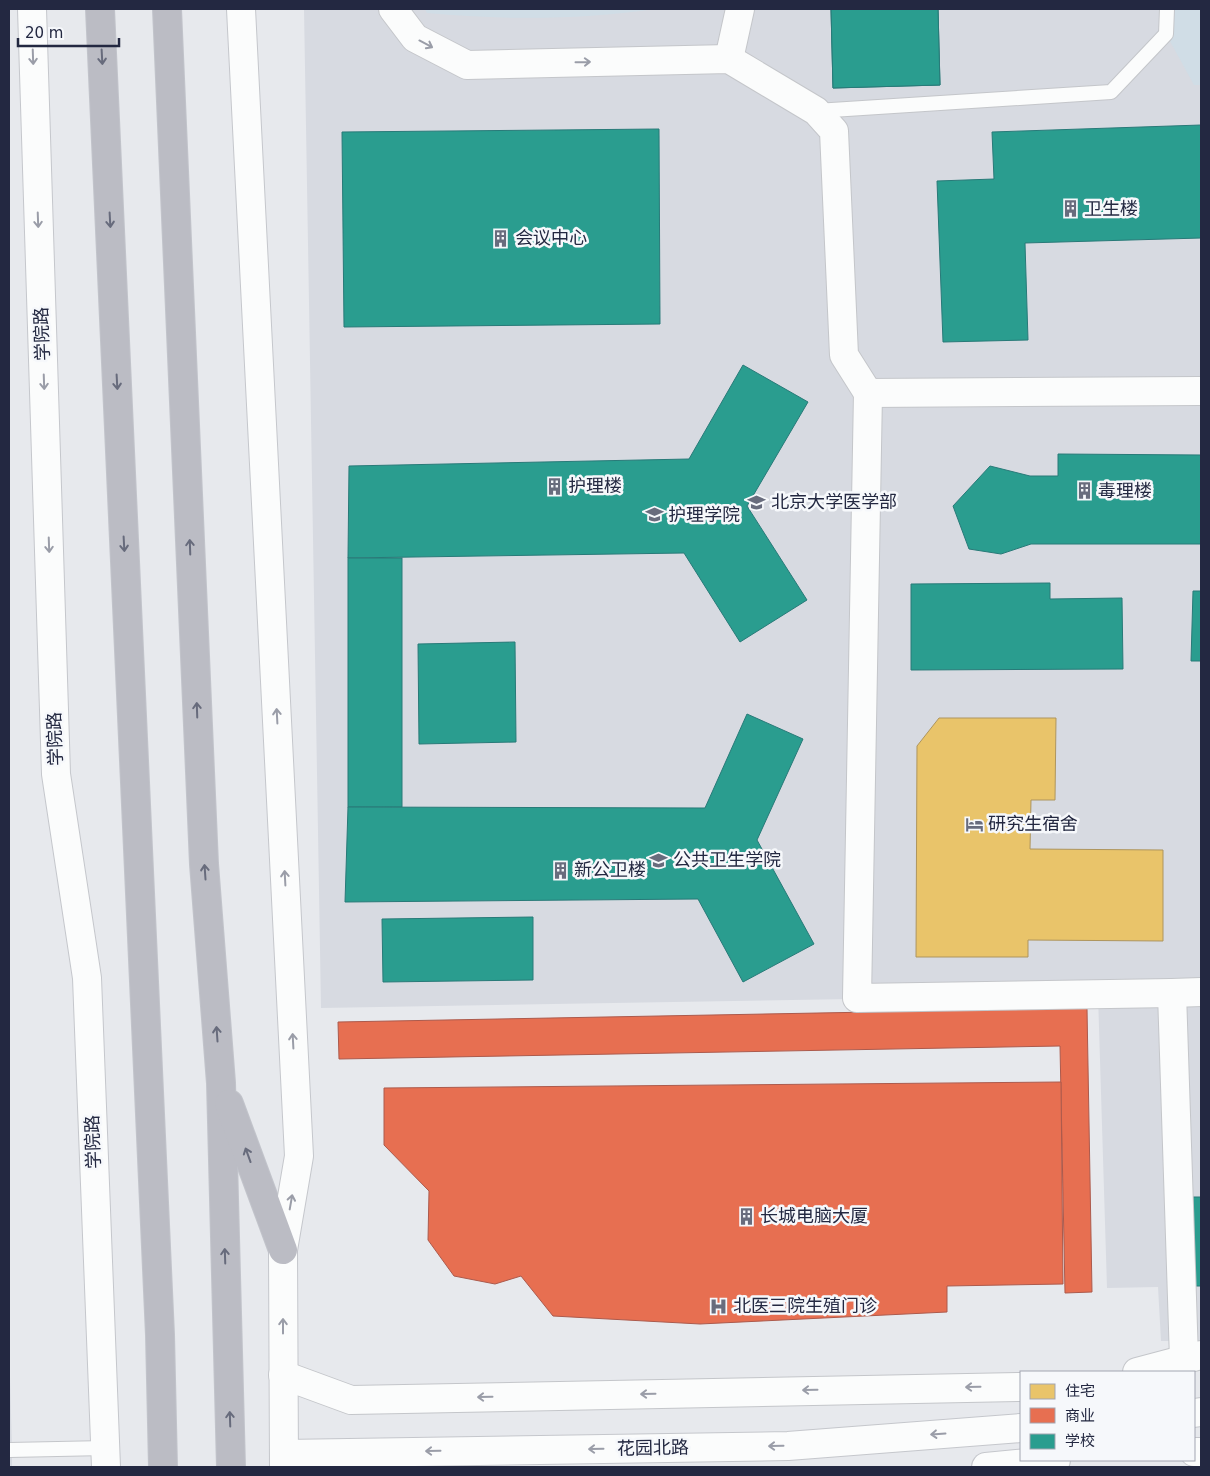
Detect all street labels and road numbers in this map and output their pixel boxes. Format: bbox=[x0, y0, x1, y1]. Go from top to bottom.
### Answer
street label: 学院路 bbox=[30, 307, 53, 361]
street label: 学院路 bbox=[43, 712, 66, 766]
street label: 学院路 bbox=[81, 1115, 104, 1169]
street label: 花园北路 bbox=[617, 1436, 689, 1459]

